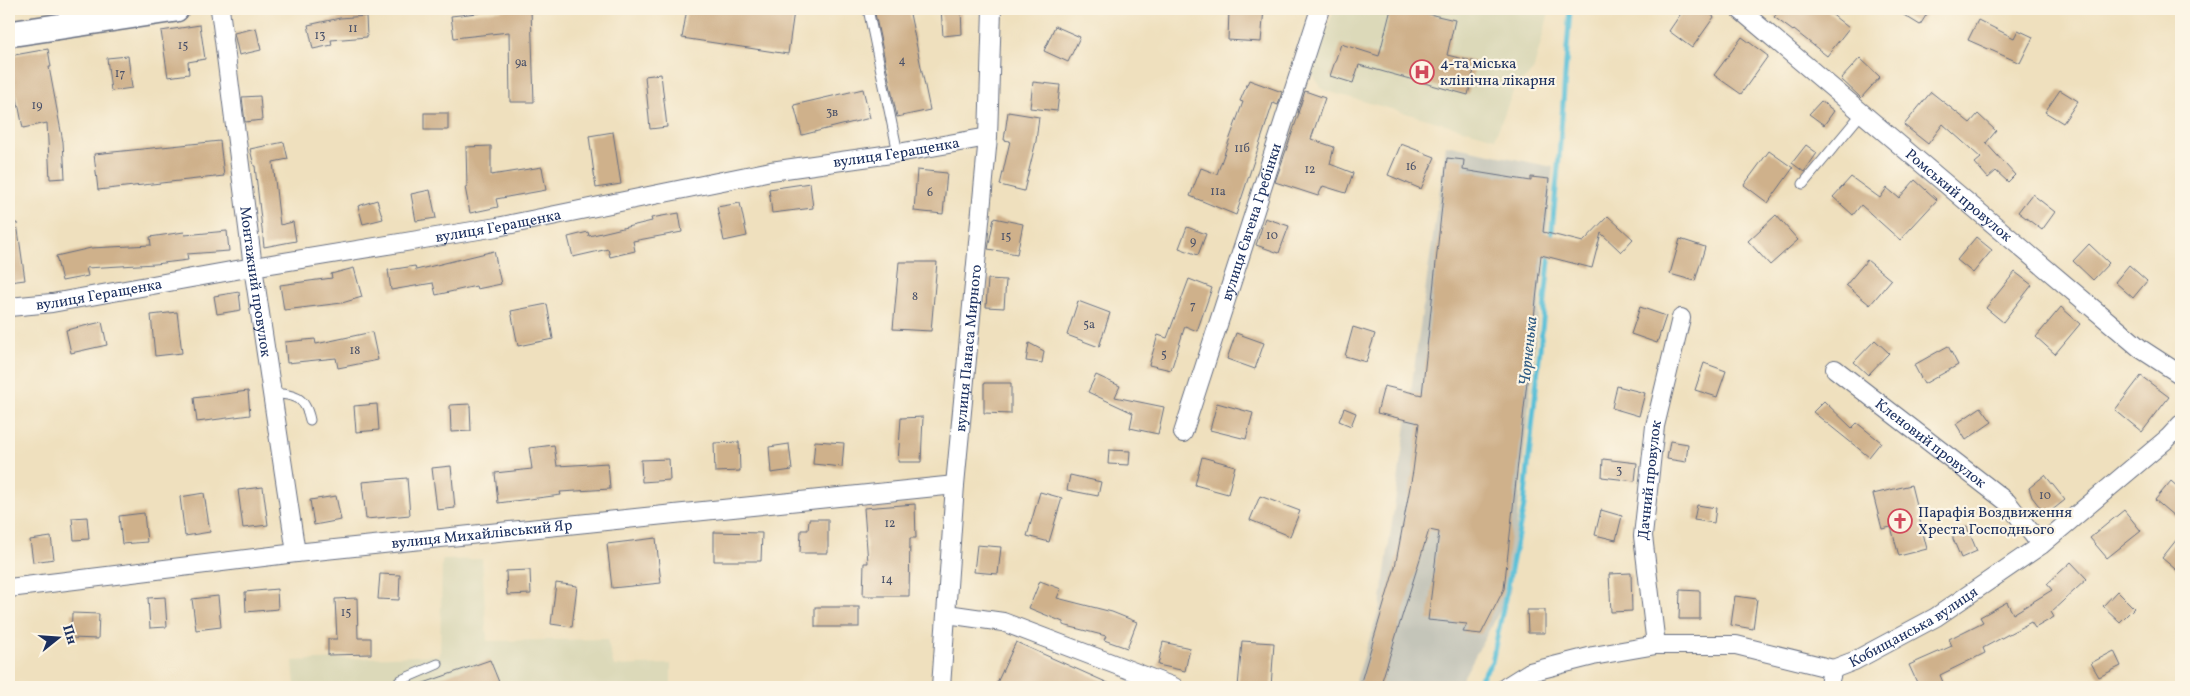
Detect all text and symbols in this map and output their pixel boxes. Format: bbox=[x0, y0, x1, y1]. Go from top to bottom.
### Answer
house number: 11 bbox=[348, 21, 358, 37]
house number: 13 bbox=[315, 28, 325, 44]
house number: 15 bbox=[178, 38, 188, 54]
house number: 4 bbox=[898, 53, 906, 69]
place label: 4-та міська клінічна лікарня bbox=[1440, 54, 1556, 92]
house number: 9а bbox=[515, 55, 527, 71]
hospital icon: 4-та міська клінічна лікарня bbox=[1409, 59, 1435, 85]
house number: 17 bbox=[115, 66, 125, 82]
house number: 19 bbox=[32, 98, 42, 114]
house number: 3в bbox=[826, 105, 838, 121]
street label: вулиця Геращенка bbox=[832, 133, 961, 174]
street label: вулиця Євгена Гребінки bbox=[1217, 141, 1288, 304]
house number: 11б bbox=[1234, 141, 1250, 157]
street label: Ромський провулок bbox=[1900, 145, 2016, 247]
house number: 16 bbox=[1406, 159, 1416, 175]
house number: 12 bbox=[1304, 162, 1316, 178]
house number: 11а bbox=[1210, 184, 1226, 200]
house number: 6 bbox=[927, 185, 933, 201]
street label: Монтажний провулок bbox=[233, 205, 275, 359]
street label: вулиця Геращенка bbox=[434, 205, 563, 249]
house number: 10 bbox=[1266, 228, 1278, 244]
house number: 15 bbox=[1001, 229, 1011, 245]
house number: 9 bbox=[1190, 234, 1196, 250]
street label: вулиця Панаса Мирного bbox=[951, 264, 988, 433]
street label: вулиця Геращенка bbox=[35, 274, 164, 316]
house number: 8 bbox=[912, 289, 918, 305]
house number: 7 bbox=[1190, 298, 1196, 314]
water label: Чорненька bbox=[1514, 315, 1544, 387]
house number: 5а bbox=[1083, 317, 1095, 333]
house number: 18 bbox=[350, 343, 360, 359]
house number: 5 bbox=[1161, 347, 1167, 363]
street label: Кленовий провулок bbox=[1870, 394, 1990, 494]
street label: Дачний провулок bbox=[1634, 418, 1668, 541]
house number: 3 bbox=[1616, 463, 1622, 479]
house number: 10 bbox=[2039, 488, 2051, 504]
place label: Парафія Воздвиження Хреста Господнього bbox=[1918, 503, 2072, 541]
church icon: Парафія Воздвиження Хреста Господнього bbox=[1887, 508, 1913, 534]
street label: вулиця Михайлівський Яр bbox=[391, 516, 573, 555]
house number: 12 bbox=[884, 516, 896, 532]
house number: 14 bbox=[881, 572, 893, 588]
street label: Кобищанська вулиця bbox=[1846, 582, 1983, 674]
house number: 15 bbox=[341, 605, 351, 621]
north arrow bbox=[32, 614, 82, 664]
text: Пн bbox=[57, 622, 81, 647]

